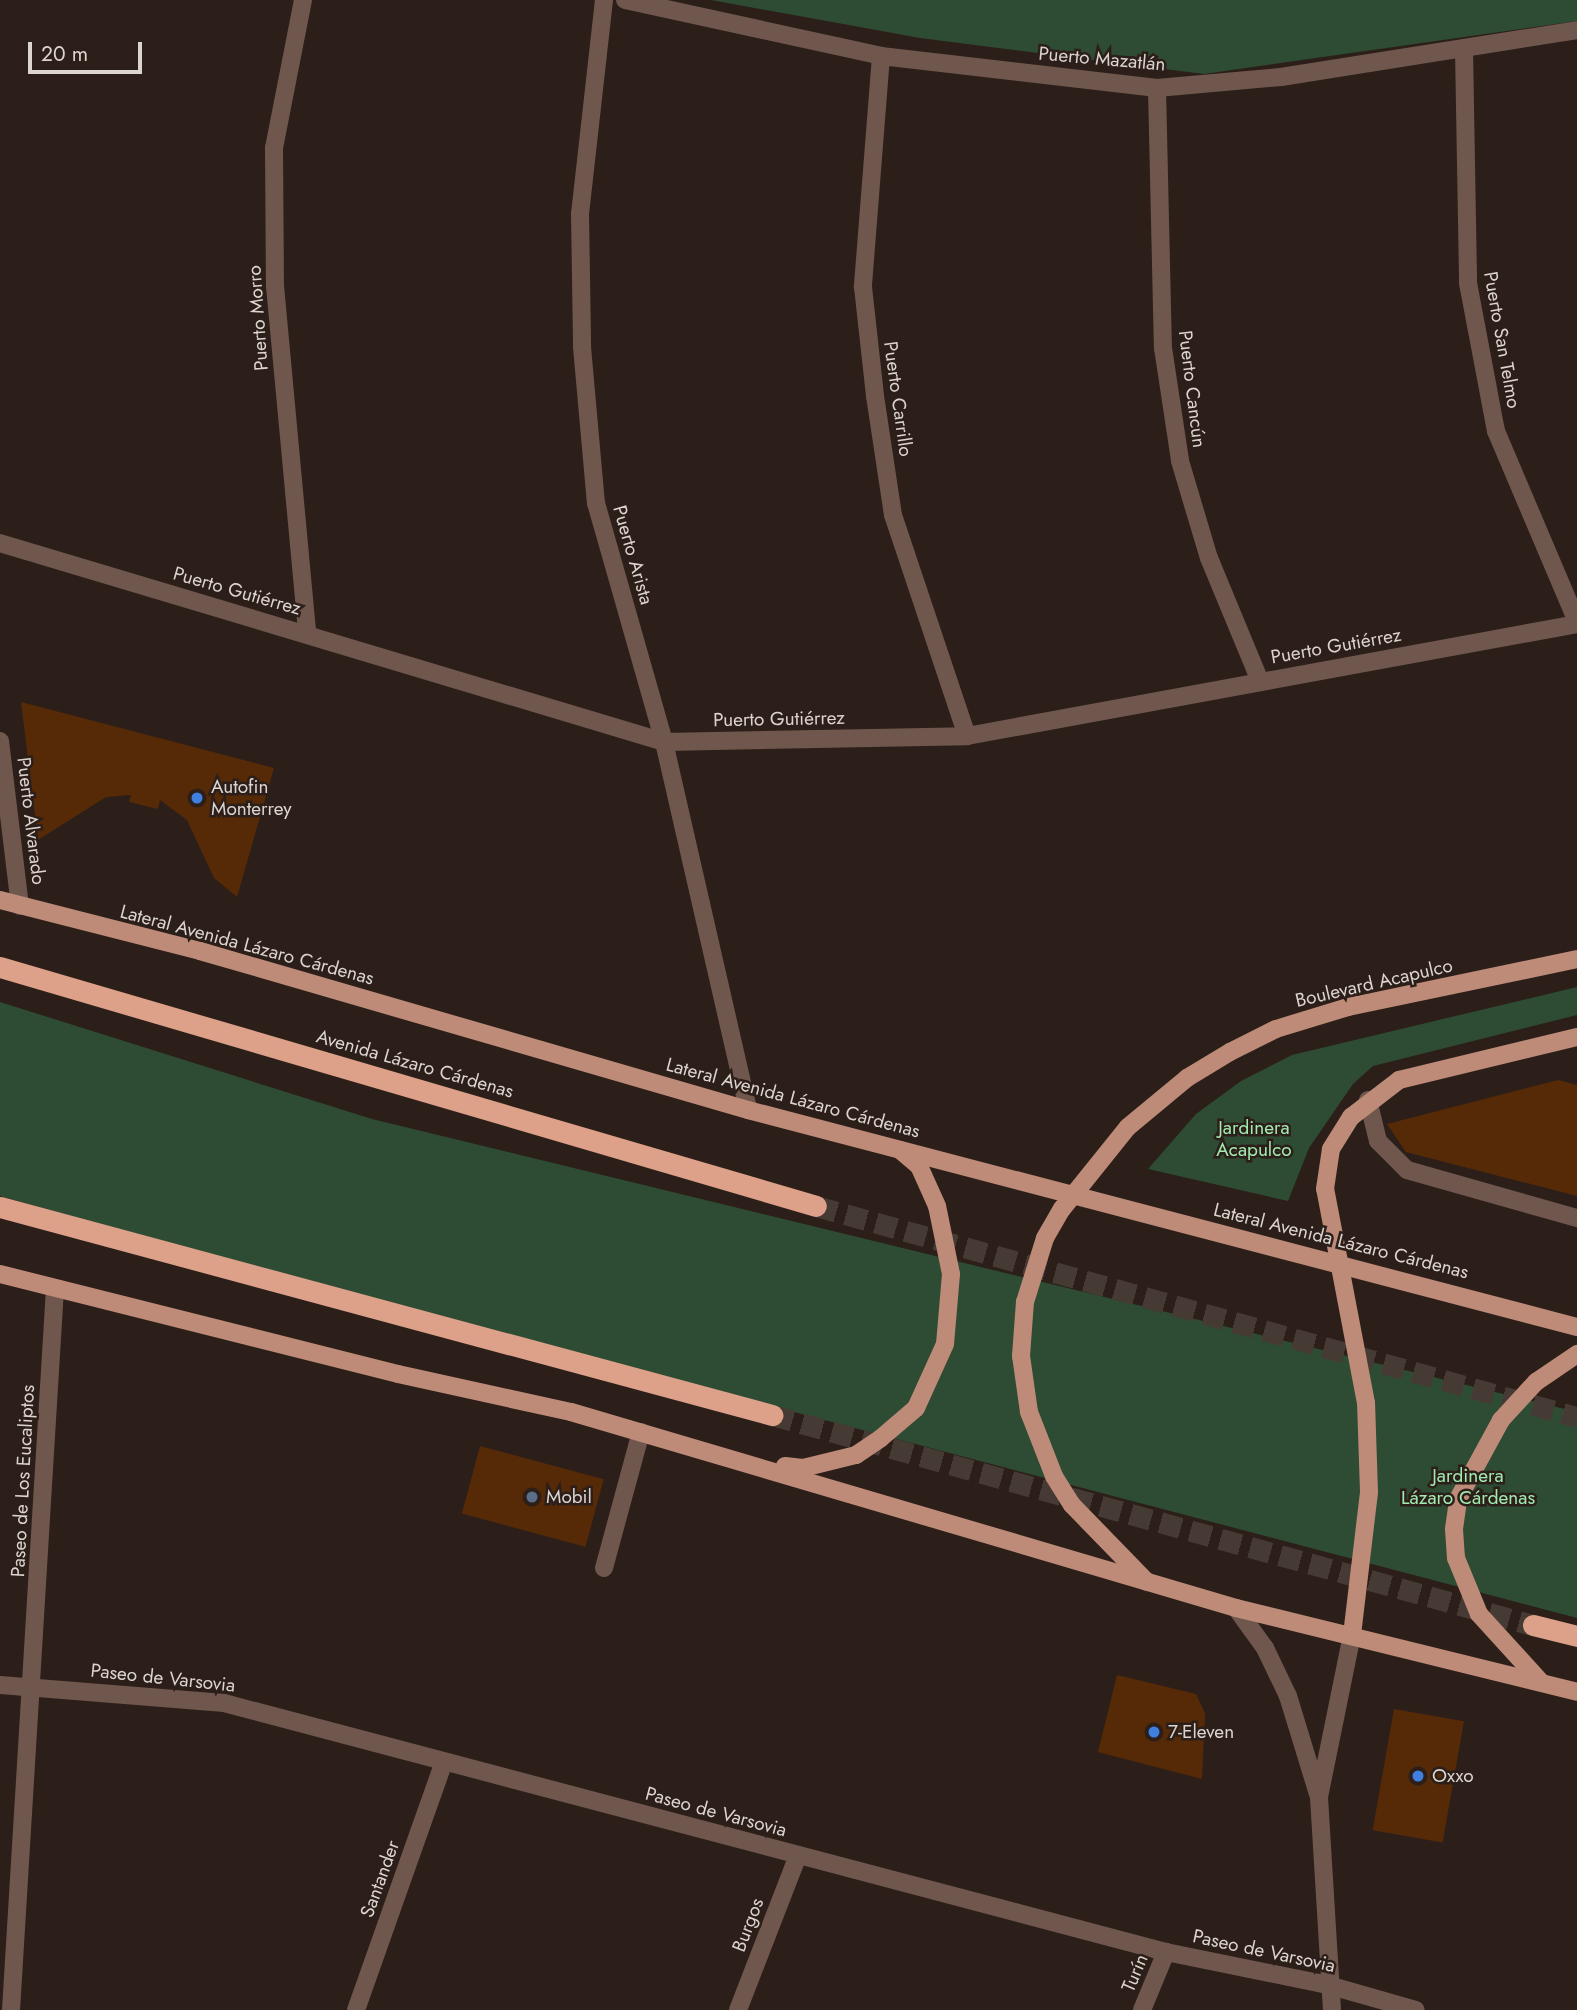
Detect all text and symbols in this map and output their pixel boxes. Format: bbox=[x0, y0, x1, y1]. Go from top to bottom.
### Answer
scale bar bbox=[32, 28, 145, 72]
text: 20 m bbox=[41, 39, 88, 69]
street label: Puerto Mazatlán bbox=[1038, 42, 1166, 76]
street label: Puerto Morro bbox=[243, 264, 273, 372]
street label: Puerto San Telmo bbox=[1479, 270, 1525, 410]
street label: Puerto Cancún bbox=[1173, 329, 1211, 449]
street label: Puerto Carrillo bbox=[879, 340, 917, 458]
street label: Puerto Arista bbox=[608, 503, 658, 607]
street label: Puerto Gutiérrez bbox=[170, 562, 304, 620]
street label: Puerto Gutiérrez bbox=[1269, 623, 1403, 669]
street label: Puerto Gutiérrez bbox=[713, 706, 845, 732]
street label: Puerto Alvarado bbox=[12, 756, 50, 886]
place label: Autofin Monterrey bbox=[211, 776, 292, 820]
marker: Autofin Monterrey bbox=[189, 790, 205, 806]
street label: Lateral Avenida Lázaro Cárdenas bbox=[118, 900, 376, 990]
street label: Boulevard Acapulco bbox=[1293, 954, 1455, 1012]
street label: Avenida Lázaro Cárdenas bbox=[314, 1025, 516, 1103]
street label: Lateral Avenida Lázaro Cárdenas bbox=[664, 1053, 922, 1143]
park label: Jardinera Acapulco bbox=[1216, 1117, 1292, 1161]
street label: Lateral Avenida Lázaro Cárdenas bbox=[1211, 1198, 1471, 1284]
street label: Paseo de Los Eucaliptos bbox=[7, 1384, 39, 1578]
park label: Jardinera Lázaro Cárdenas bbox=[1401, 1465, 1535, 1509]
place label: Mobil bbox=[546, 1486, 592, 1508]
marker: Mobil bbox=[524, 1489, 540, 1505]
street label: Paseo de Varsovia bbox=[90, 1659, 236, 1697]
place label: 7-Eleven bbox=[1168, 1721, 1234, 1743]
marker: 7-Eleven bbox=[1146, 1724, 1162, 1740]
place label: Oxxo bbox=[1432, 1765, 1474, 1787]
marker: Oxxo bbox=[1410, 1768, 1426, 1784]
street label: Paseo de Varsovia bbox=[643, 1782, 789, 1842]
street label: Santander bbox=[356, 1837, 404, 1921]
street label: Burgos bbox=[727, 1895, 769, 1955]
street label: Paseo de Varsovia bbox=[1191, 1925, 1337, 1977]
street label: Turín bbox=[1117, 1951, 1153, 1995]

